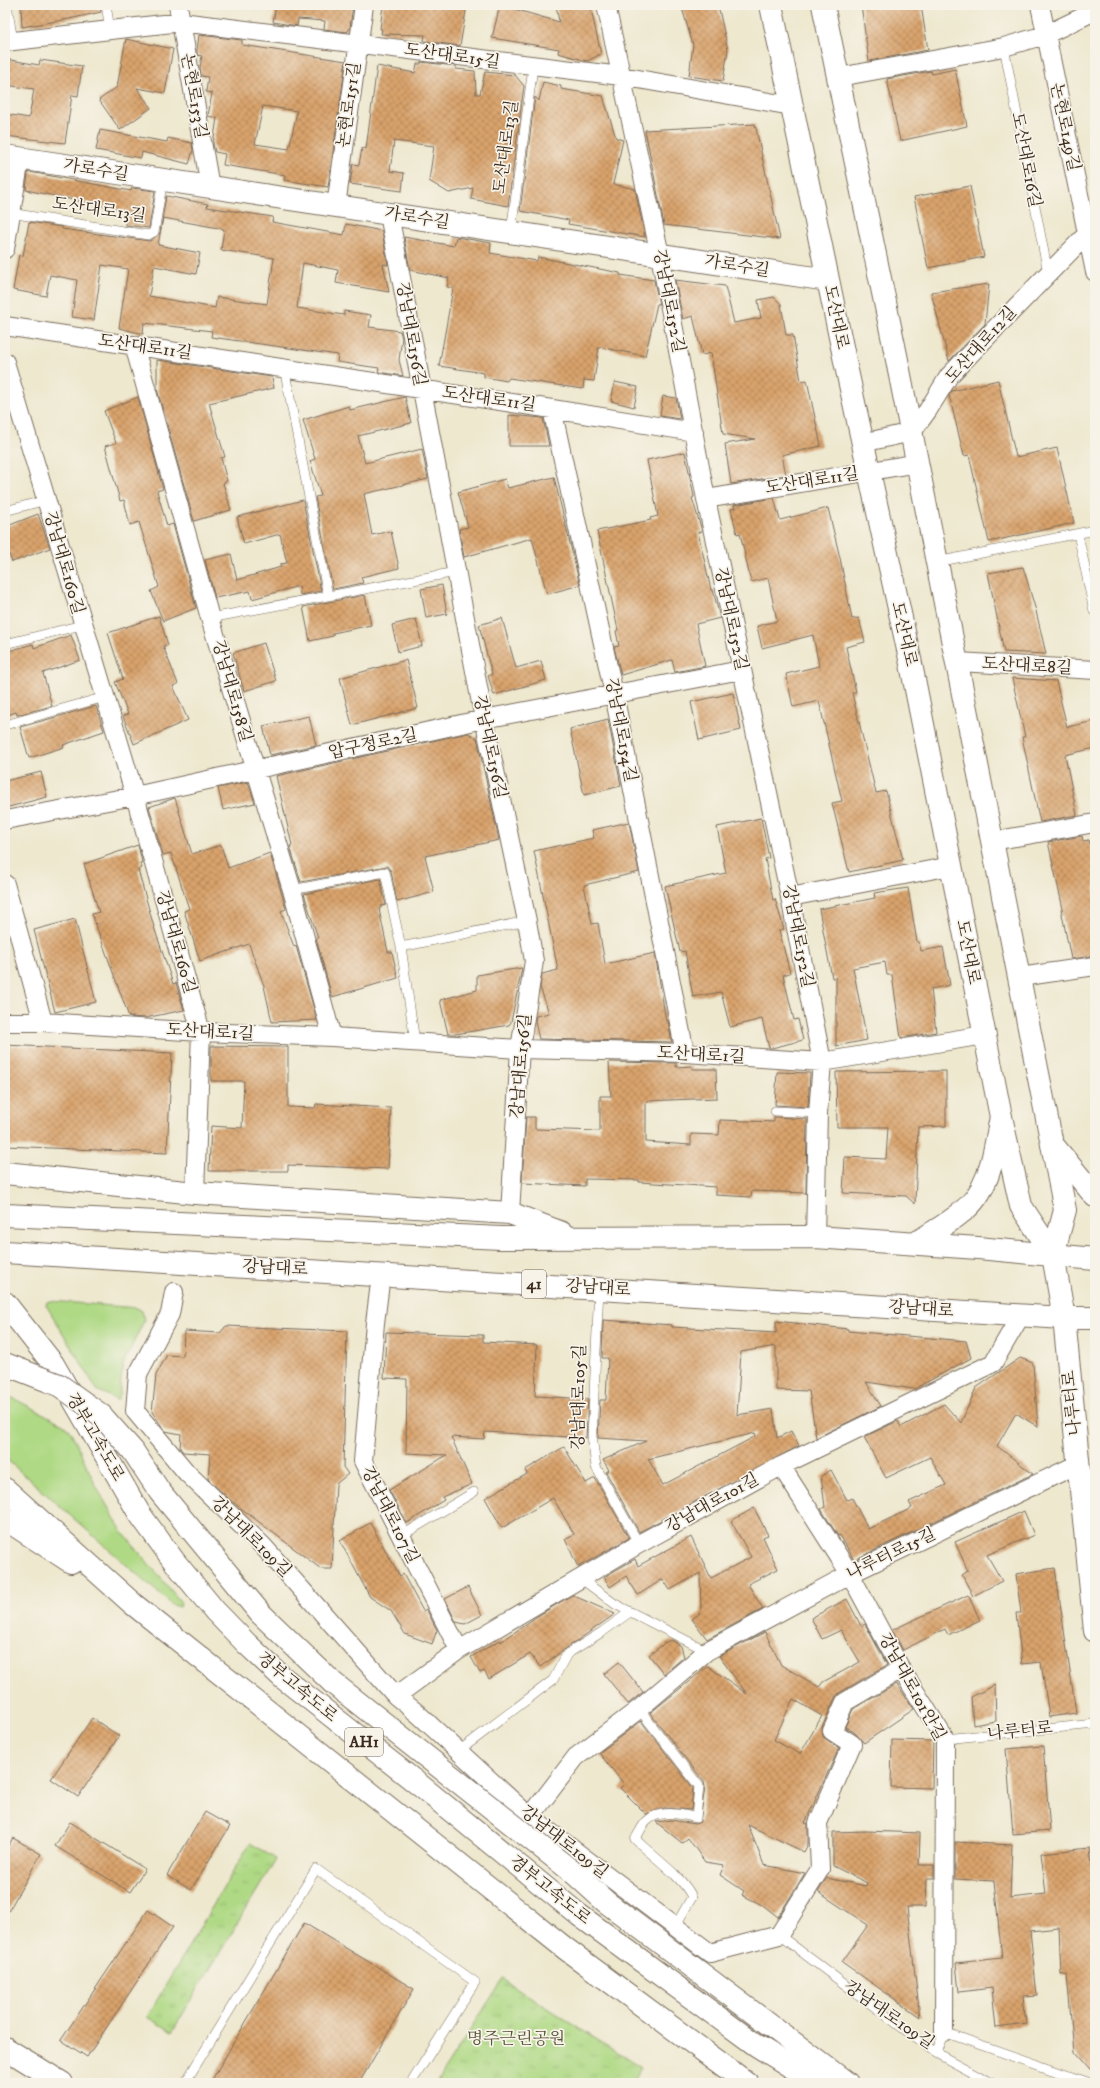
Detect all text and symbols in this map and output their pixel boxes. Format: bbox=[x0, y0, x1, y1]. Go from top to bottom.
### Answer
street label: 도산대로15길 bbox=[403, 38, 501, 74]
street label: 논현로153길 bbox=[176, 51, 212, 141]
street label: 논현로151길 bbox=[332, 61, 366, 149]
street label: 논현로149길 bbox=[1045, 81, 1085, 173]
street label: 도산대로13길 bbox=[489, 99, 523, 195]
street label: 도산대로16길 bbox=[1006, 110, 1046, 210]
street label: 가로수길 bbox=[62, 154, 130, 186]
street label: 도산대로13길 bbox=[51, 193, 147, 227]
street label: 가로수길 bbox=[383, 202, 451, 234]
street label: 강남대로152길 bbox=[648, 247, 690, 355]
street label: 가로수길 bbox=[703, 250, 771, 282]
street label: 강남대로156길 bbox=[391, 280, 431, 388]
street label: 도산대로 bbox=[818, 283, 854, 352]
street label: 도산대로12길 bbox=[940, 302, 1022, 388]
street label: 도산대로11길 bbox=[97, 330, 193, 364]
street label: 도산대로11길 bbox=[441, 382, 537, 416]
street label: 도산대로11길 bbox=[764, 463, 860, 499]
street label: 강남대로160길 bbox=[39, 509, 89, 617]
street label: 강남대로152길 bbox=[709, 565, 753, 673]
street label: 도산대로 bbox=[886, 600, 922, 669]
street label: 강남대로158길 bbox=[207, 637, 257, 745]
street label: 도산대로8길 bbox=[981, 653, 1073, 679]
street label: 강남대로154길 bbox=[600, 676, 642, 784]
street label: 강남대로156길 bbox=[468, 693, 512, 801]
street label: 압구정로2길 bbox=[326, 724, 420, 764]
street label: 강남대로152길 bbox=[777, 882, 819, 990]
street label: 강남대로160길 bbox=[151, 888, 201, 996]
street label: 도산대로 bbox=[951, 918, 985, 987]
street label: 강남대로156길 bbox=[505, 1012, 537, 1120]
street label: 도산대로1길 bbox=[165, 1019, 255, 1045]
street label: 도산대로1길 bbox=[656, 1042, 746, 1068]
street label: 강남대로 bbox=[242, 1255, 309, 1281]
road number: 41 bbox=[522, 1270, 546, 1298]
street label: 강남대로 bbox=[564, 1275, 632, 1301]
street label: 강남대로 bbox=[887, 1296, 955, 1322]
street label: 강남대로105길 bbox=[567, 1344, 591, 1450]
street label: 나루터로 bbox=[1058, 1369, 1086, 1437]
street label: 경부고속도로 bbox=[61, 1389, 129, 1486]
street label: 강남대로107길 bbox=[356, 1463, 424, 1567]
street label: 강남대로101길 bbox=[661, 1468, 763, 1538]
street label: 강남대로109길 bbox=[206, 1492, 296, 1582]
street label: 나루터로15길 bbox=[843, 1523, 939, 1585]
street label: 강남대로101안길 bbox=[873, 1629, 951, 1745]
street label: 경부고속도로 bbox=[252, 1647, 342, 1727]
street label: 나루터로 bbox=[986, 1717, 1054, 1745]
road number: AH1 bbox=[345, 1728, 383, 1756]
street label: 강남대로109길 bbox=[515, 1801, 613, 1883]
street label: 경부고속도로 bbox=[505, 1850, 596, 1930]
street label: 강남대로109길 bbox=[839, 1976, 939, 2054]
park label: 명주근린공원 bbox=[467, 2028, 565, 2050]

